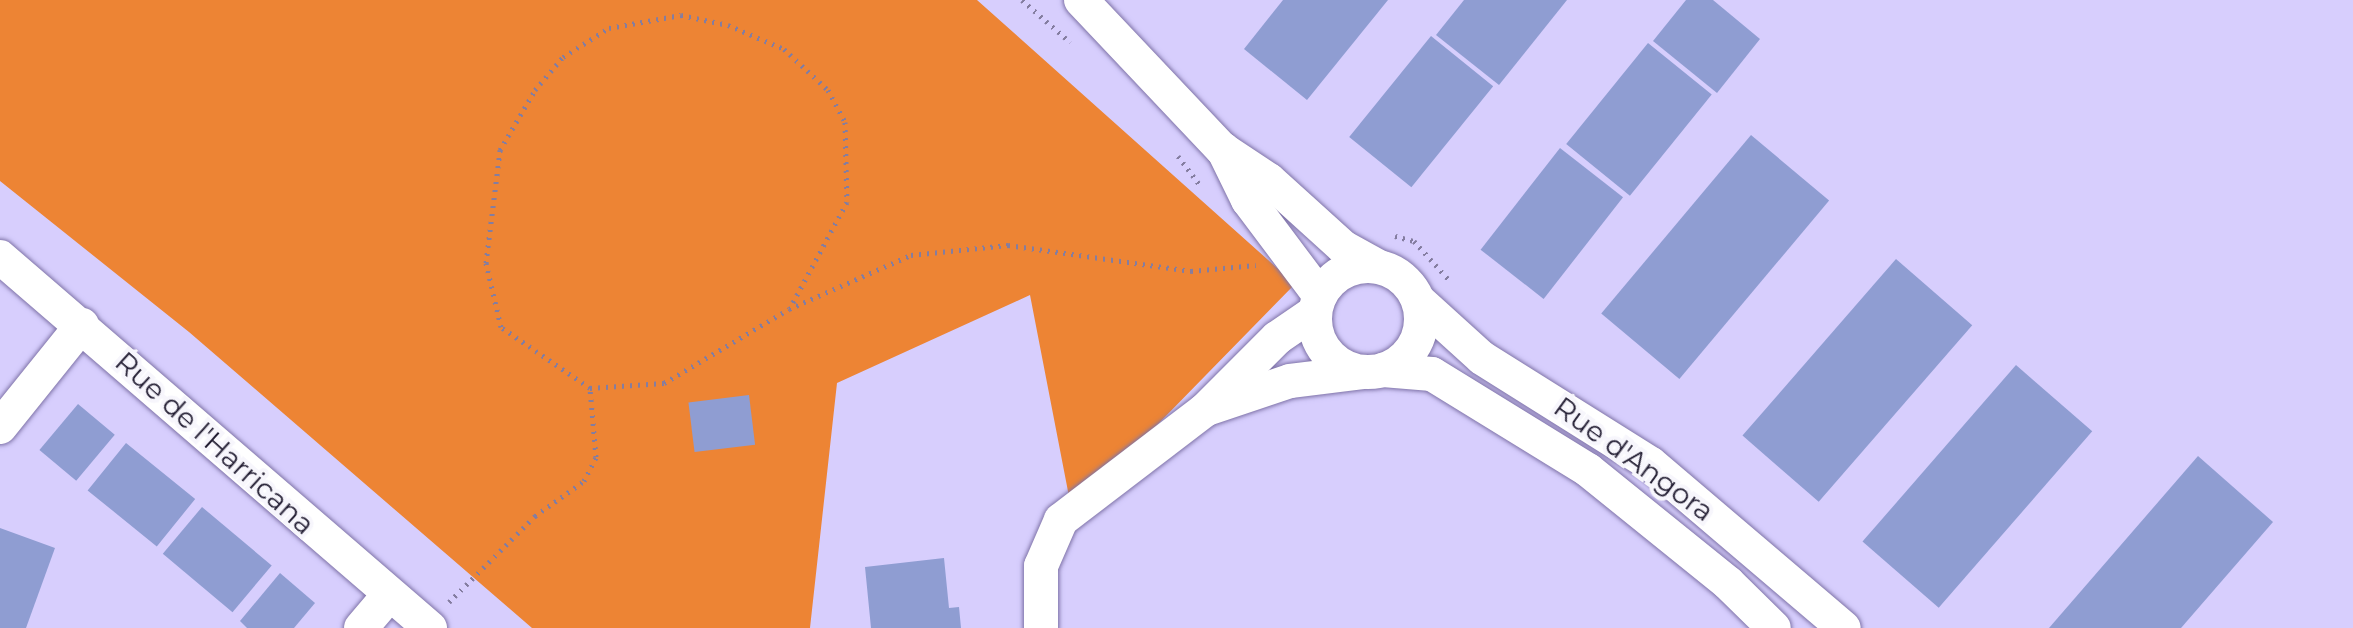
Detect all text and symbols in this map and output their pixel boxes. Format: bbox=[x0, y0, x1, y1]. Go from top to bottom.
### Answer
street label: Rue de l'Harricana bbox=[109, 345, 321, 541]
street label: Rue d'Angora bbox=[1548, 390, 1720, 528]

